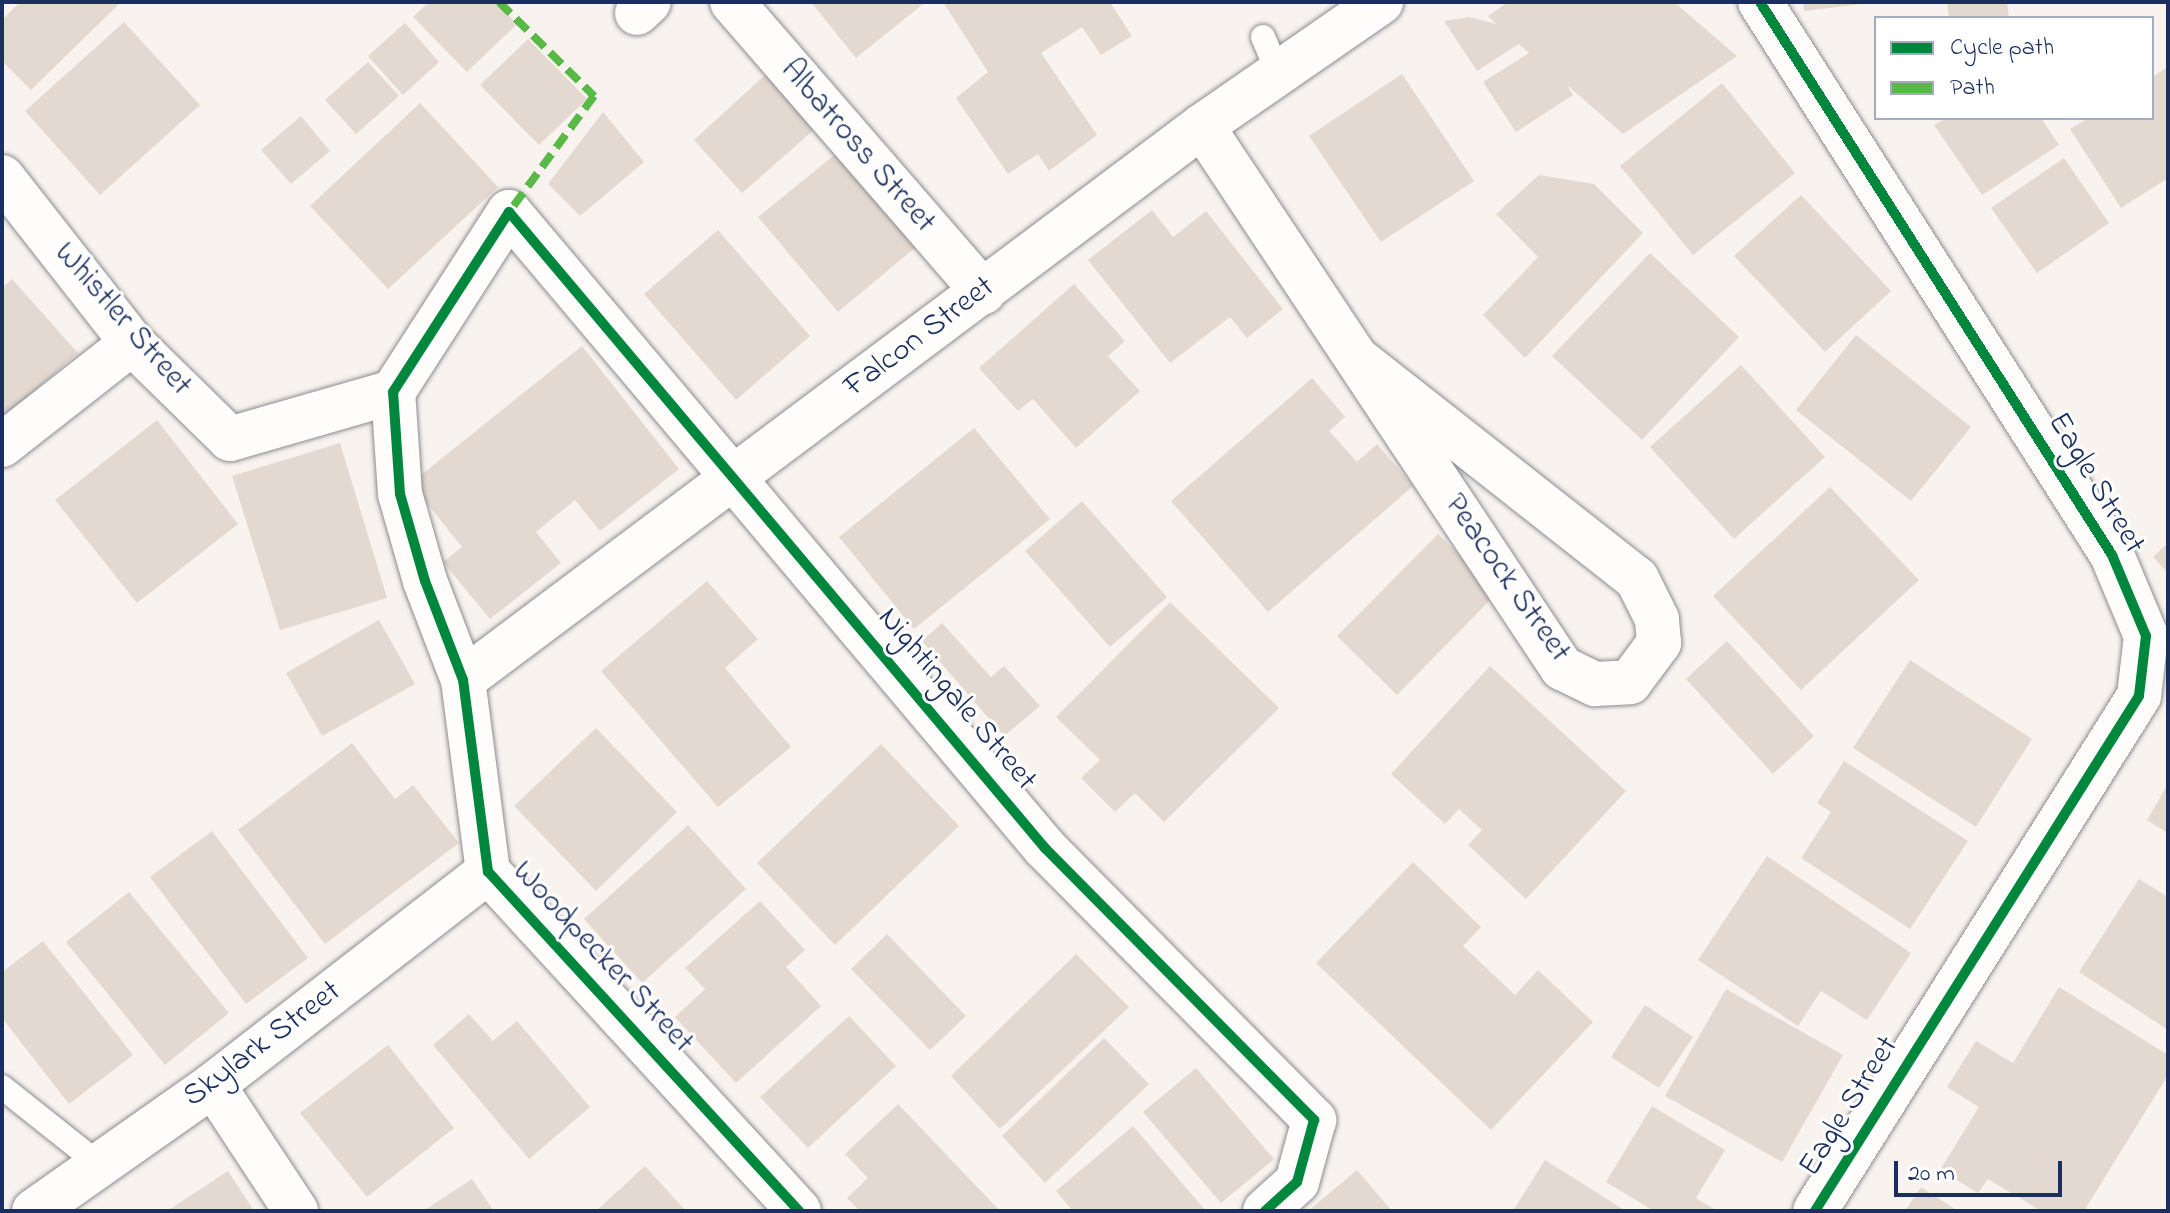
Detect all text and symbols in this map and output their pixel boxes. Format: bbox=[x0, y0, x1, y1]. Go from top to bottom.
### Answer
legend bbox=[1874, 16, 2154, 120]
text: Cycle path bbox=[1950, 31, 2054, 66]
street label: Albatross Street bbox=[771, 52, 943, 242]
text: Path bbox=[1950, 71, 1995, 106]
street label: Whistler Street bbox=[45, 235, 199, 405]
street label: Falcon Street bbox=[837, 269, 1003, 407]
street label: Eagle Street bbox=[2038, 406, 2152, 562]
street label: Peacock Street bbox=[1434, 488, 1578, 670]
street label: Nightingale Street bbox=[868, 600, 1044, 800]
street label: Woodpecker Street bbox=[503, 854, 701, 1062]
street label: Skylark Street bbox=[177, 973, 349, 1117]
street label: Eagle Street bbox=[1792, 1030, 1908, 1184]
scale bar bbox=[1898, 1145, 2066, 1195]
text: 20 m bbox=[1908, 1157, 1955, 1192]

